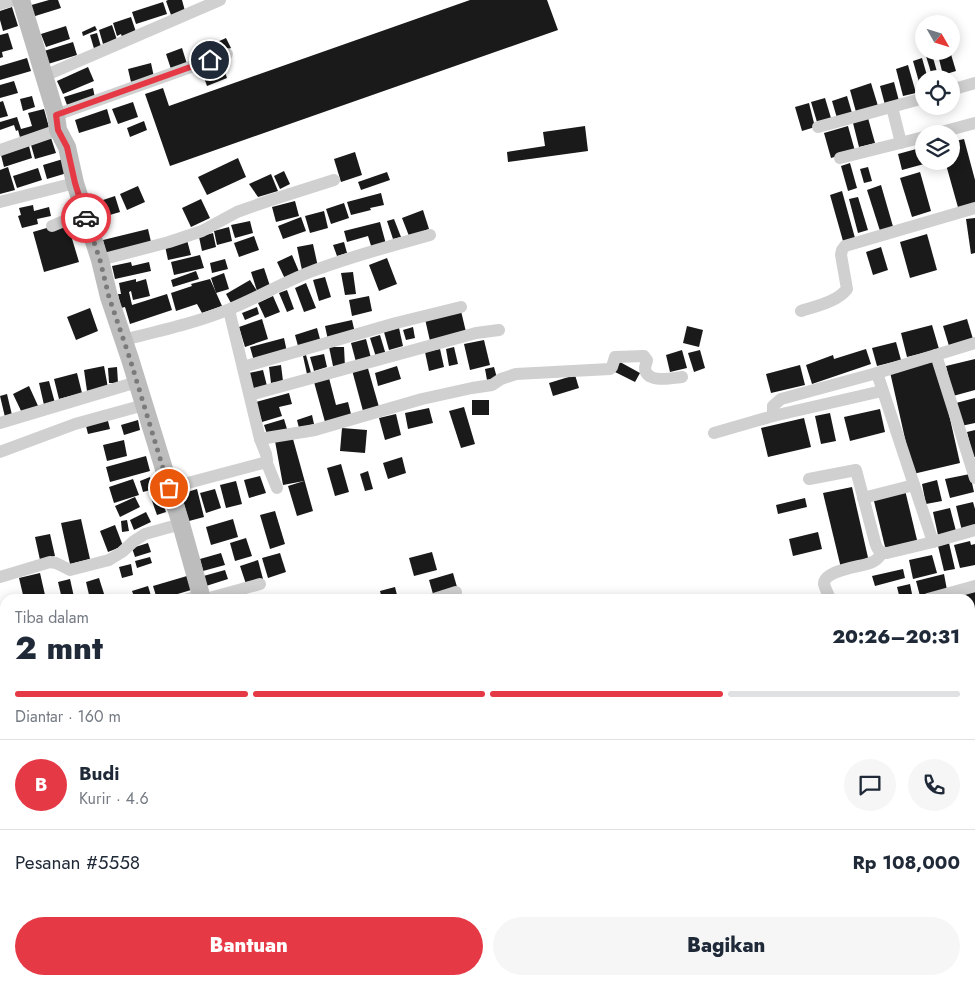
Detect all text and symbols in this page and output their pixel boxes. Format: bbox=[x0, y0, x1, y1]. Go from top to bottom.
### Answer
north arrow bbox=[915, 15, 960, 60]
map controls bbox=[915, 15, 960, 170]
pin bbox=[189, 39, 231, 81]
icon: home bbox=[196, 46, 224, 74]
button: locate bbox=[915, 70, 960, 115]
button: layers bbox=[915, 125, 960, 170]
courier bbox=[61, 193, 111, 243]
icon: car bbox=[72, 204, 100, 232]
pin bbox=[148, 467, 190, 509]
icon: bag bbox=[155, 474, 183, 502]
text: Tiba dalam bbox=[15, 606, 89, 629]
text: 20:26–20:31 bbox=[832, 623, 960, 650]
text: 2 mnt bbox=[15, 625, 103, 671]
text: Diantar · 160 m bbox=[15, 705, 121, 728]
button: chat bbox=[844, 759, 896, 811]
button: phone bbox=[908, 759, 960, 811]
text: Budi bbox=[79, 760, 120, 787]
text: B bbox=[35, 771, 47, 798]
text: Kurir · 4.6 bbox=[79, 787, 149, 810]
text: Pesanan #5558 bbox=[15, 849, 140, 876]
text: Rp 108,000 bbox=[853, 849, 960, 876]
button: Bantuan bbox=[15, 917, 483, 975]
button: Bagikan bbox=[493, 917, 960, 975]

